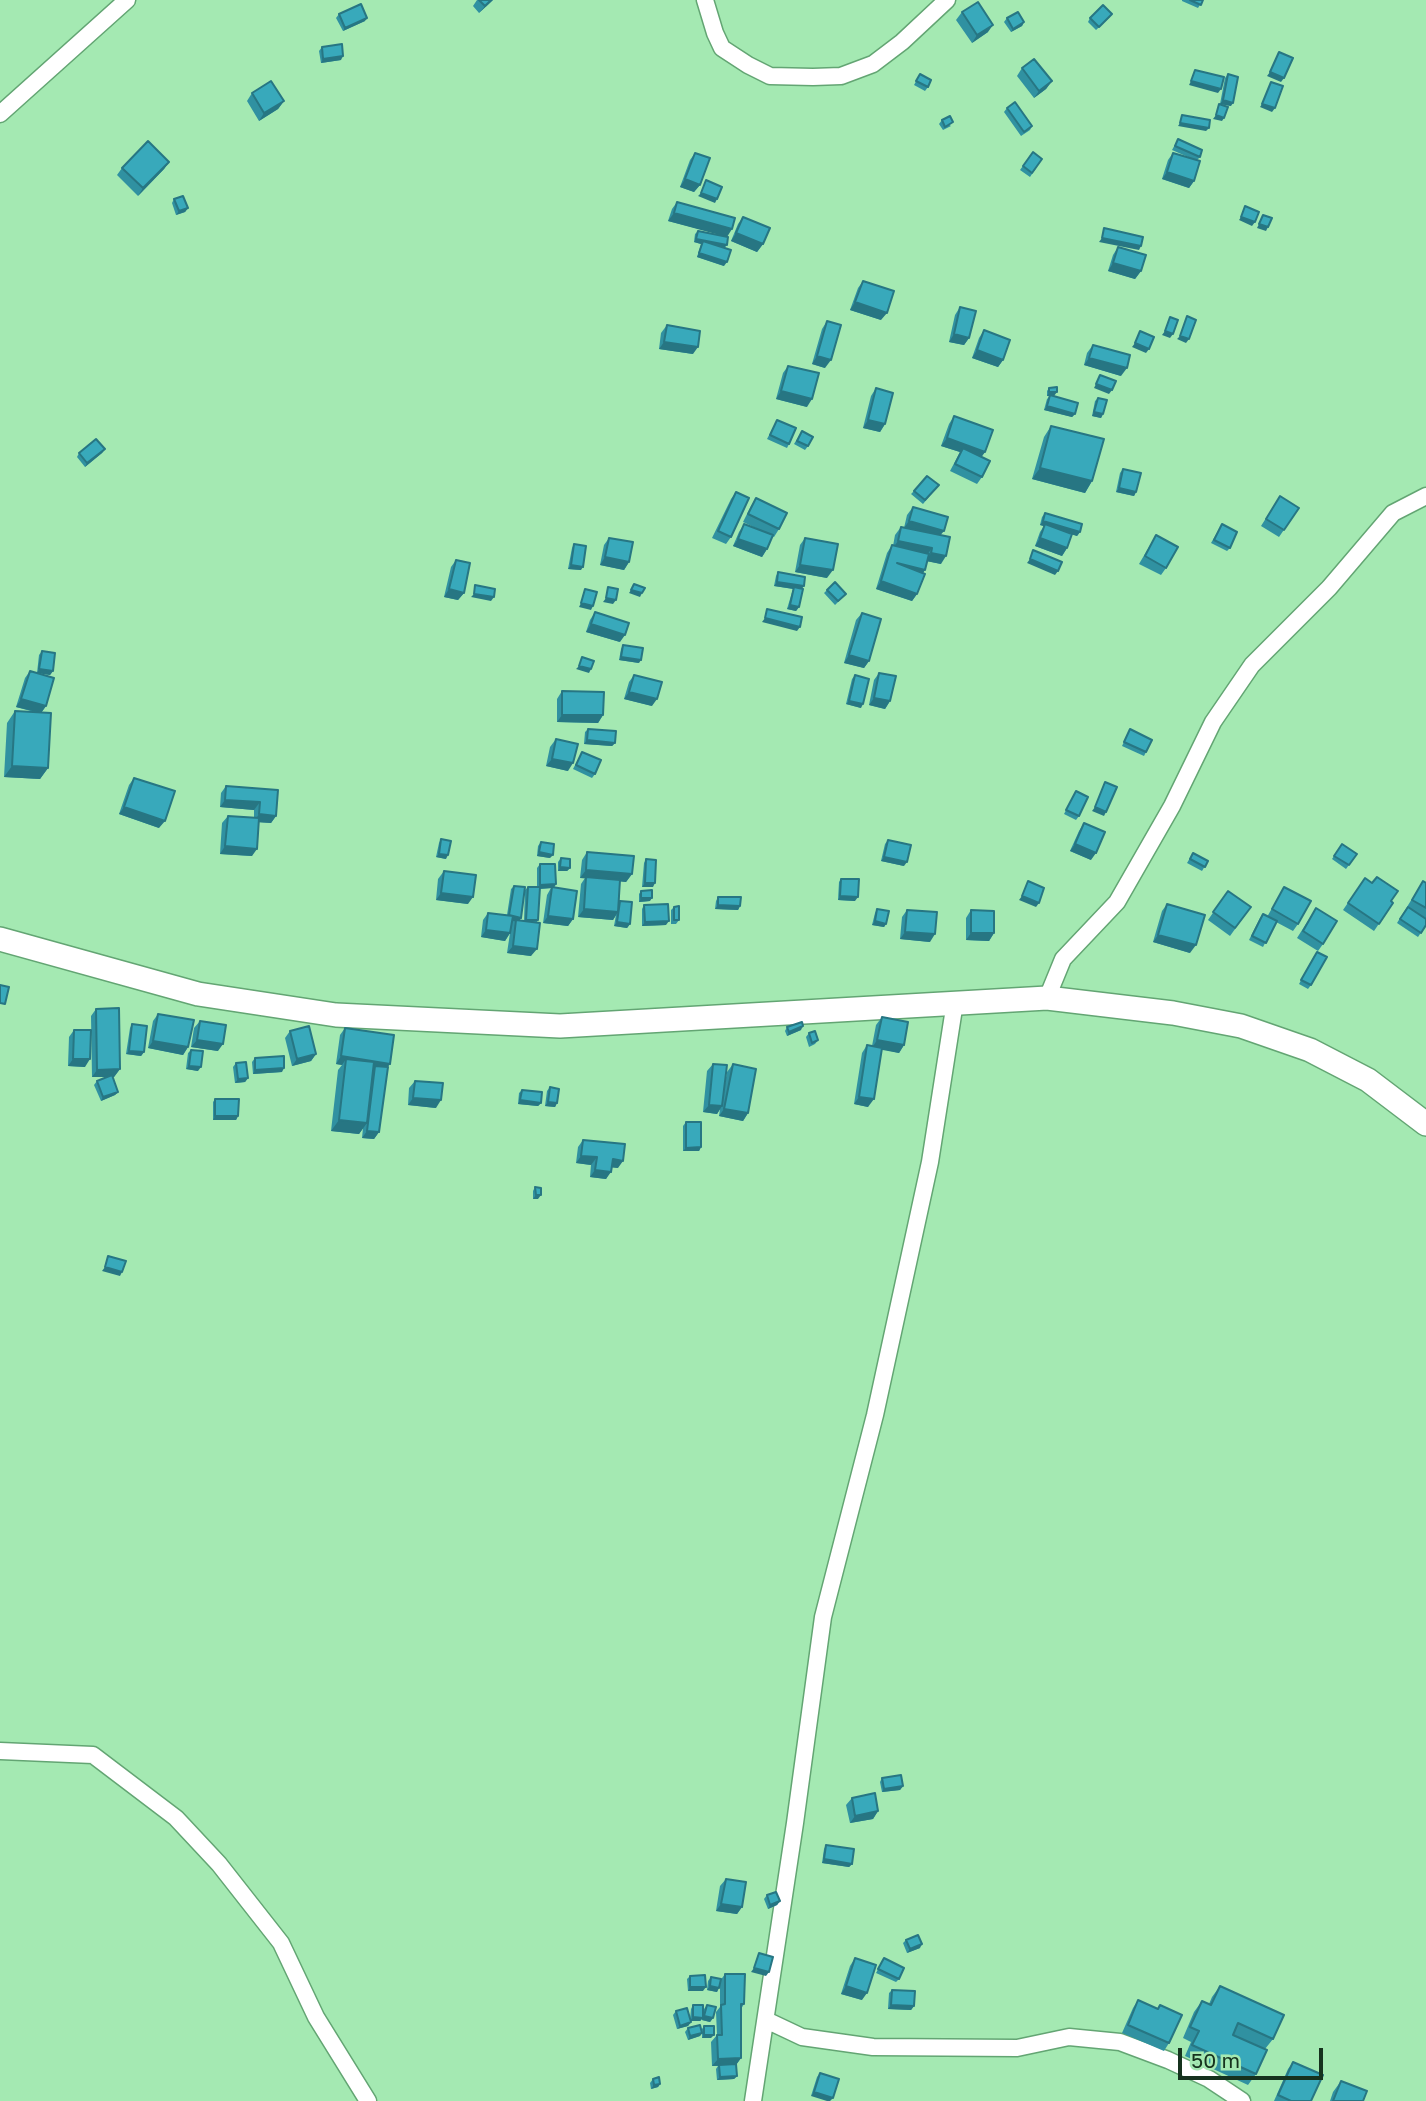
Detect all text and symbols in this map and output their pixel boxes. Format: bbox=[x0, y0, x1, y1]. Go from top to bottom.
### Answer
scale bar bbox=[1181, 2035, 1326, 2078]
text: 50 m bbox=[1191, 2047, 1240, 2073]

